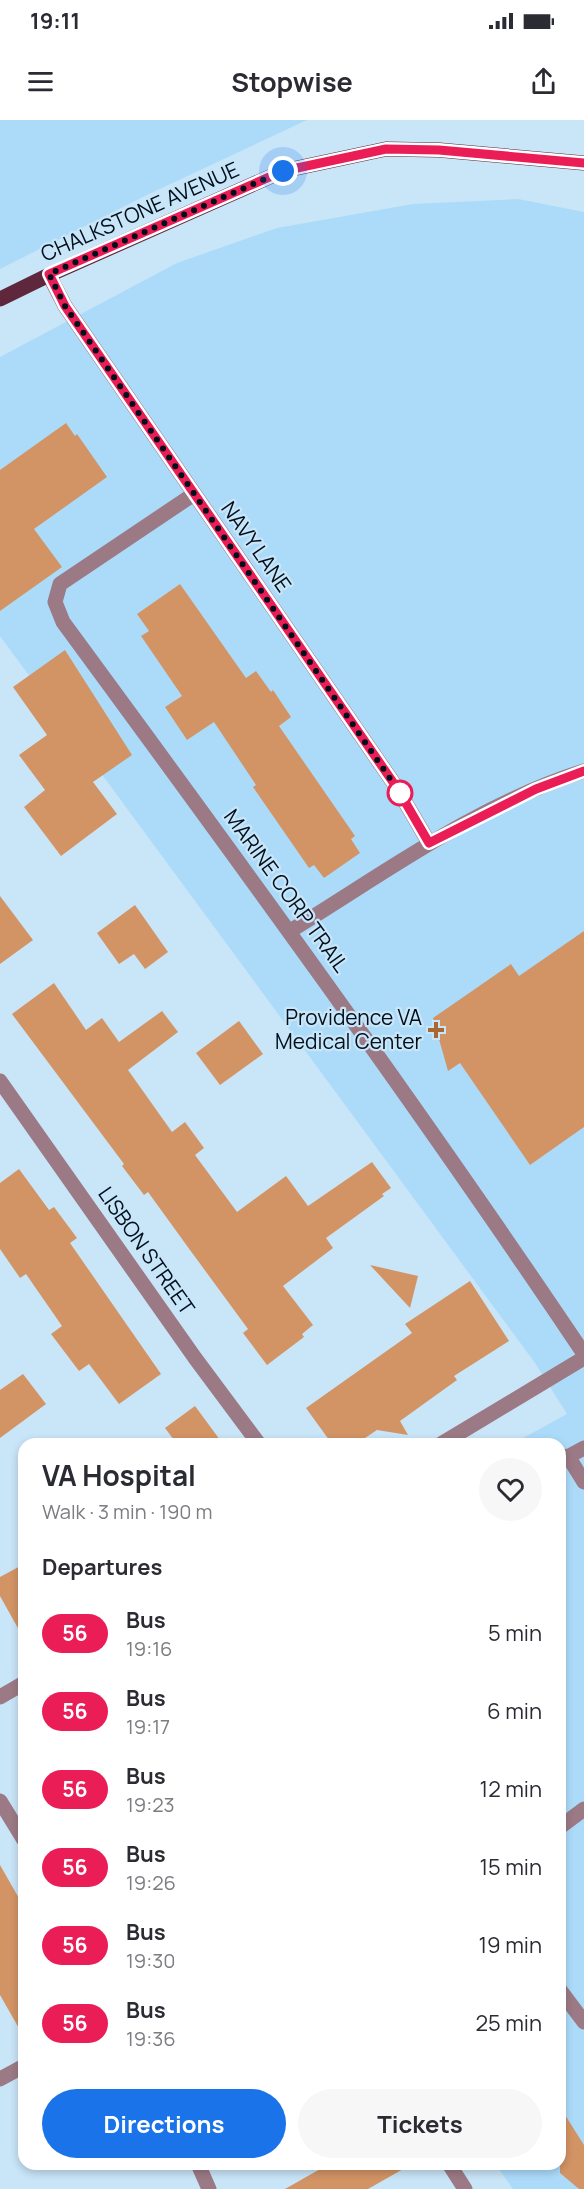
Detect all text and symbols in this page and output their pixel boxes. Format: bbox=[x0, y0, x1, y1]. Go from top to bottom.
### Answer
text: 19:11 bbox=[30, 6, 80, 36]
text: Stopwise bbox=[231, 63, 353, 100]
icon: menu bbox=[24, 65, 57, 98]
icon: share bbox=[527, 65, 560, 98]
street label: CHALKSTONE AVENUE bbox=[36, 155, 243, 267]
your location bbox=[268, 156, 298, 186]
street label: NAVY LANE bbox=[215, 496, 298, 597]
unlabelled marker bbox=[387, 780, 413, 806]
street label: MARINE CORP TRAIL bbox=[218, 803, 356, 978]
place label: Providence VA Medical Center bbox=[275, 1003, 422, 1055]
marker: Providence VA Medical Center bbox=[427, 1021, 445, 1039]
street label: LISBON STREET bbox=[92, 1181, 202, 1320]
text: VA Hospital bbox=[42, 1456, 196, 1494]
button: heart bbox=[479, 1458, 542, 1521]
text: Walk · 3 min · 190 m bbox=[42, 1498, 213, 1525]
text: Departures bbox=[42, 1552, 162, 1582]
text: Bus bbox=[126, 1605, 166, 1635]
text: 5 min bbox=[488, 1618, 542, 1648]
text: 56 bbox=[62, 1619, 88, 1647]
text: 19:16 bbox=[126, 1635, 172, 1662]
text: Bus bbox=[126, 1683, 166, 1713]
text: 6 min bbox=[487, 1696, 542, 1726]
text: 56 bbox=[62, 1697, 88, 1725]
text: 19:17 bbox=[126, 1713, 170, 1740]
text: Bus bbox=[126, 1761, 166, 1791]
text: 12 min bbox=[480, 1774, 542, 1804]
text: 56 bbox=[62, 1775, 88, 1803]
text: 19:23 bbox=[126, 1791, 175, 1818]
text: Bus bbox=[126, 1839, 166, 1869]
text: 15 min bbox=[479, 1852, 542, 1882]
text: 56 bbox=[62, 1853, 88, 1881]
text: 19:26 bbox=[126, 1869, 176, 1896]
text: Bus bbox=[126, 1917, 166, 1947]
text: 19 min bbox=[479, 1930, 542, 1960]
text: 56 bbox=[62, 1931, 88, 1959]
text: 19:30 bbox=[126, 1947, 175, 1974]
text: Bus bbox=[126, 1995, 166, 2025]
text: 25 min bbox=[475, 2008, 542, 2038]
text: 56 bbox=[62, 2009, 88, 2037]
text: 19:36 bbox=[126, 2025, 176, 2052]
button: Directions bbox=[42, 2089, 286, 2158]
button: Tickets bbox=[298, 2089, 542, 2158]

